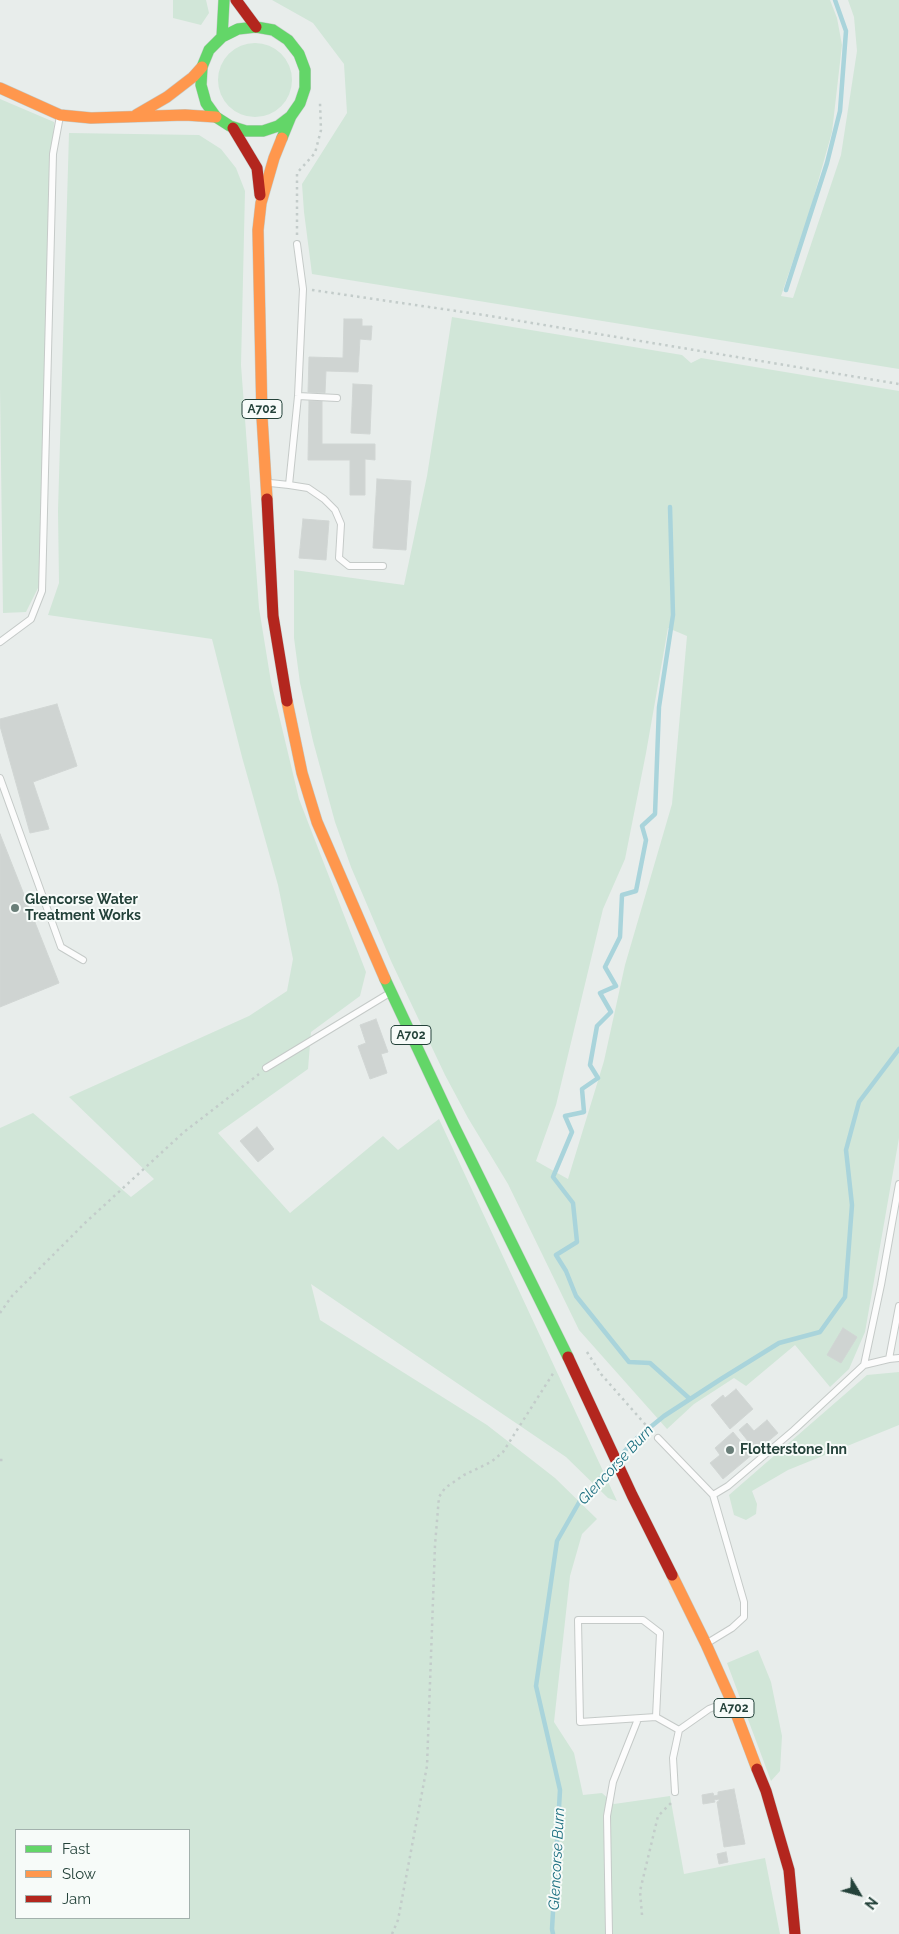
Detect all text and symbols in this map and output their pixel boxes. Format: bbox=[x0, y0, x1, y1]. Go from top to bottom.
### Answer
road number: A702 bbox=[242, 399, 282, 418]
place label: Glencorse Water Treatment Works bbox=[25, 892, 141, 924]
marker: Glencorse Water Treatment Works bbox=[9, 902, 21, 914]
road number: A702 bbox=[391, 1026, 431, 1044]
water label: Glencorse Burn bbox=[574, 1421, 658, 1509]
place label: Flotterstone Inn bbox=[740, 1442, 847, 1458]
marker: Flotterstone Inn bbox=[724, 1444, 736, 1456]
road number: A702 bbox=[714, 1699, 754, 1718]
water label: Glencorse Burn bbox=[545, 1807, 569, 1911]
legend bbox=[15, 1829, 190, 1919]
text: Fast bbox=[62, 1840, 90, 1858]
text: Slow bbox=[62, 1865, 96, 1883]
north arrow bbox=[834, 1869, 884, 1919]
text: Jam bbox=[62, 1890, 91, 1908]
text: N bbox=[861, 1894, 881, 1912]

